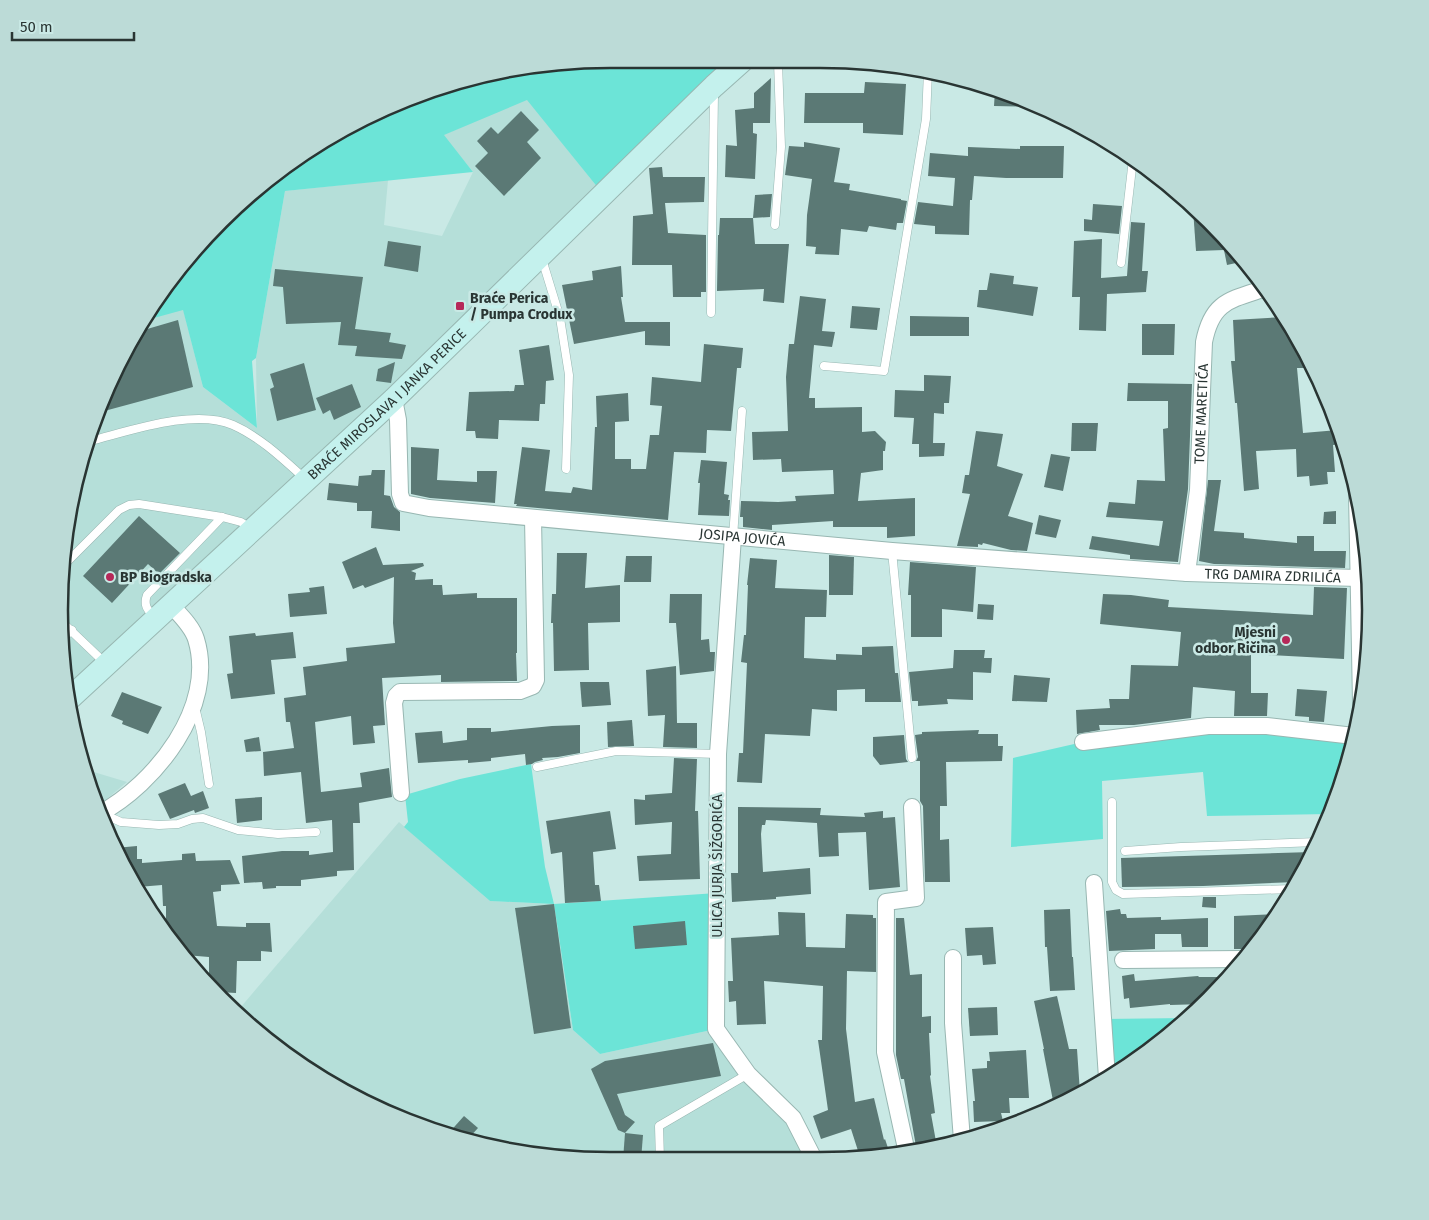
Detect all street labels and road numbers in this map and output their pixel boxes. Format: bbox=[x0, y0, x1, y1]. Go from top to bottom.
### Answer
street label: BRAĆE MIROSLAVA I JANKA PERICE bbox=[304, 325, 470, 483]
street label: TOME MARETIĆA bbox=[1191, 363, 1212, 464]
street label: JOSIPA JOVIĆA bbox=[698, 525, 786, 550]
street label: TRG DAMIRA ZDRILIĆA bbox=[1204, 565, 1341, 586]
street label: ULICA JURJA ŠIŽGORIĆA bbox=[708, 794, 726, 938]

